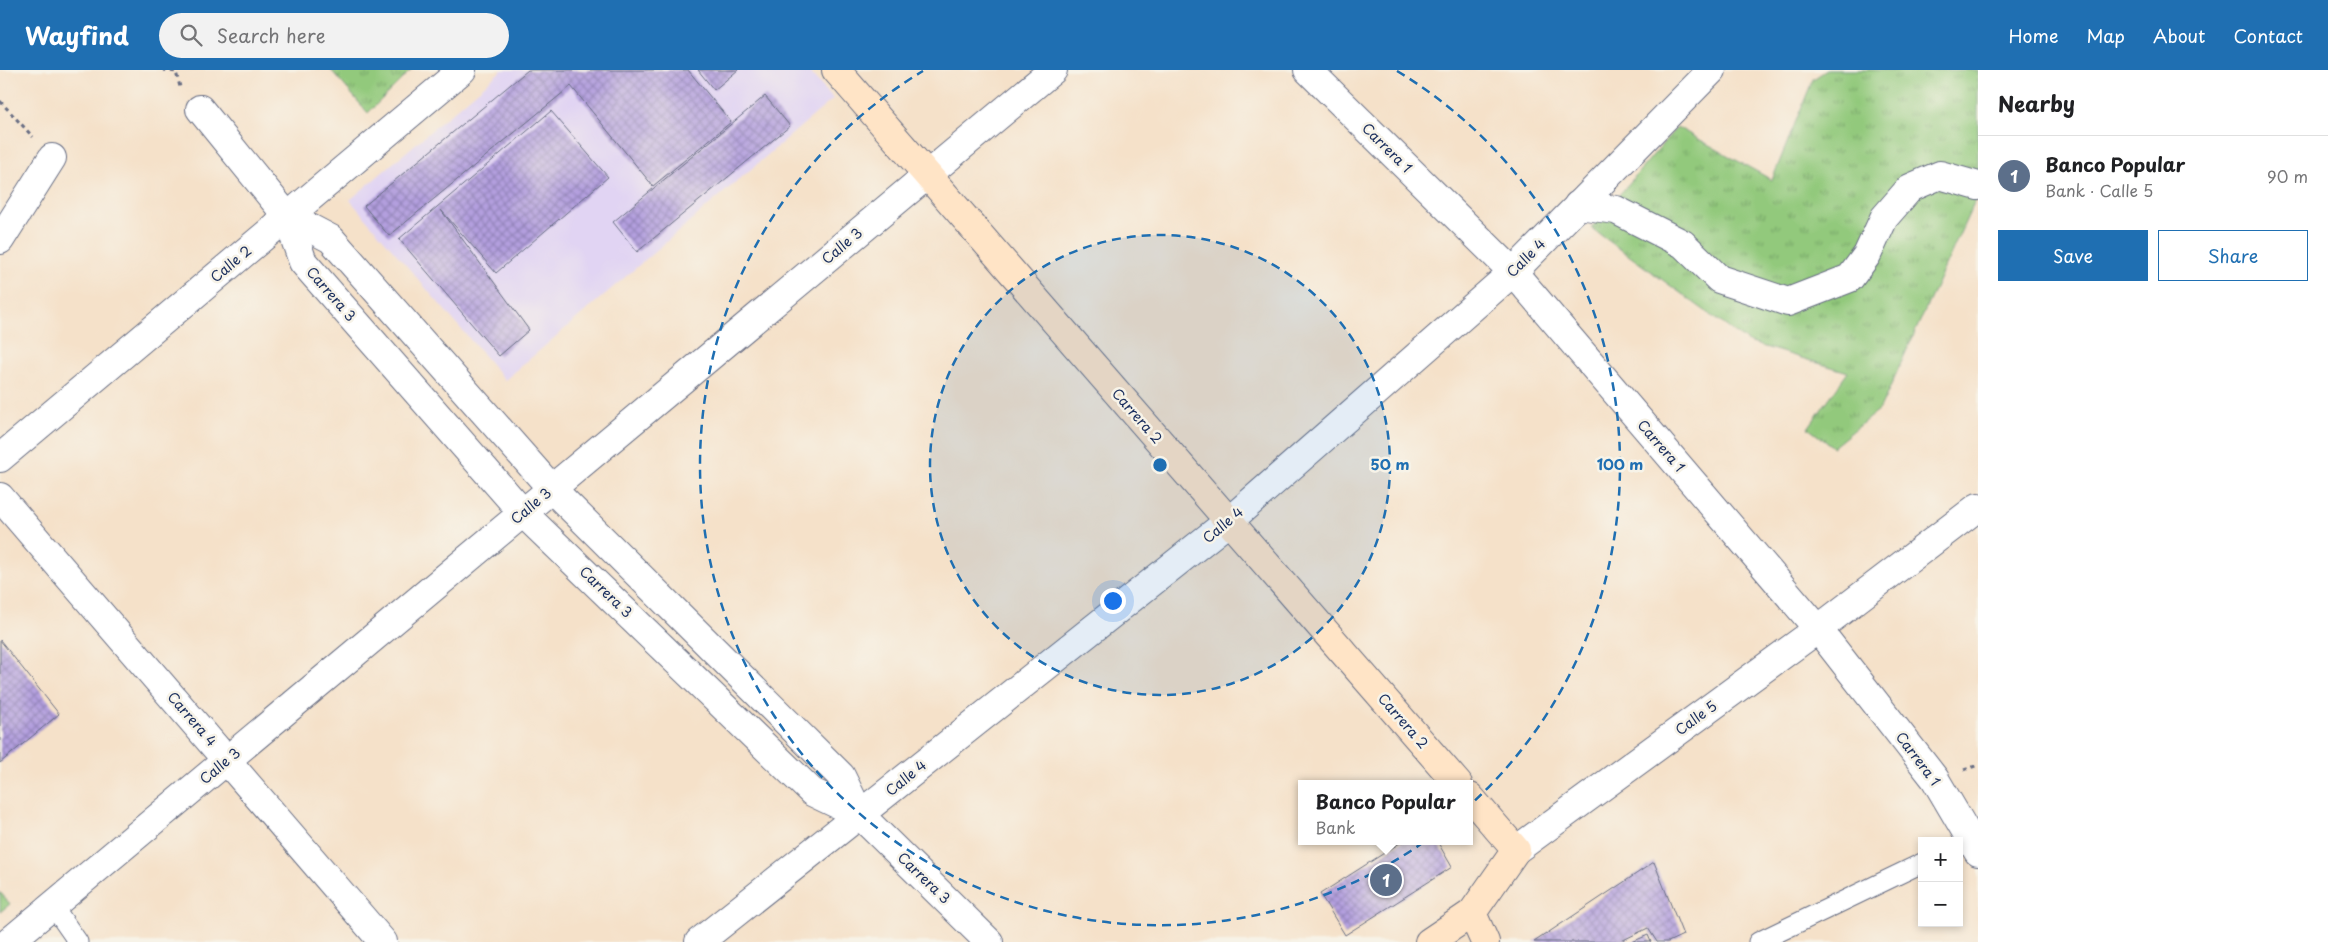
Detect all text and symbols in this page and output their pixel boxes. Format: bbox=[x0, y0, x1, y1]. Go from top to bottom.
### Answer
search box bbox=[159, 13, 509, 58]
text: Wayfind bbox=[25, 17, 129, 53]
icon: search bbox=[177, 21, 205, 49]
text: Search here bbox=[217, 21, 325, 49]
text: Home bbox=[2008, 22, 2058, 49]
text: Map bbox=[2086, 22, 2125, 49]
text: About bbox=[2153, 22, 2205, 49]
text: Contact bbox=[2233, 22, 2303, 49]
text: Nearby bbox=[1998, 87, 2075, 119]
street label: Carrera 1 bbox=[1357, 118, 1417, 178]
text: Banco Popular bbox=[2045, 150, 2185, 178]
text: 1 bbox=[2010, 164, 2018, 188]
text: 90 m bbox=[2267, 164, 2308, 188]
text: Bank · Calle 5 bbox=[2045, 178, 2153, 202]
street label: Calle 3 bbox=[817, 222, 867, 269]
button: Save bbox=[1998, 230, 2148, 281]
button: Share bbox=[2158, 230, 2308, 281]
street label: Calle 4 bbox=[1501, 233, 1550, 282]
street label: Calle 2 bbox=[206, 240, 256, 287]
street label: Carrera 3 bbox=[302, 262, 361, 326]
street label: Carrera 2 bbox=[1107, 383, 1168, 448]
street label: Carrera 1 bbox=[1633, 415, 1690, 477]
text: 50 m bbox=[1371, 452, 1409, 475]
text: 100 m bbox=[1597, 452, 1643, 475]
centre of rings bbox=[1151, 456, 1169, 474]
street label: Calle 3 bbox=[506, 482, 556, 529]
street label: Calle 4 bbox=[1198, 501, 1248, 548]
street label: Carrera 3 bbox=[575, 561, 638, 622]
your location bbox=[1100, 588, 1126, 614]
street label: Carrera 4 bbox=[163, 687, 222, 751]
street label: Carrera 2 bbox=[1373, 688, 1434, 753]
street label: Calle 5 bbox=[1670, 695, 1721, 740]
street label: Carrera 1 bbox=[1891, 727, 1946, 790]
street label: Calle 3 bbox=[195, 742, 245, 789]
street label: Calle 4 bbox=[881, 755, 931, 801]
popup bbox=[1298, 780, 1473, 845]
text: Banco Popular bbox=[1315, 787, 1456, 815]
text: Bank bbox=[1315, 815, 1356, 839]
map controls bbox=[1918, 837, 1963, 927]
button: + bbox=[1918, 837, 1963, 882]
street label: Carrera 3 bbox=[893, 847, 956, 908]
pin: 1 bbox=[1370, 861, 1402, 899]
button: − bbox=[1918, 882, 1963, 927]

